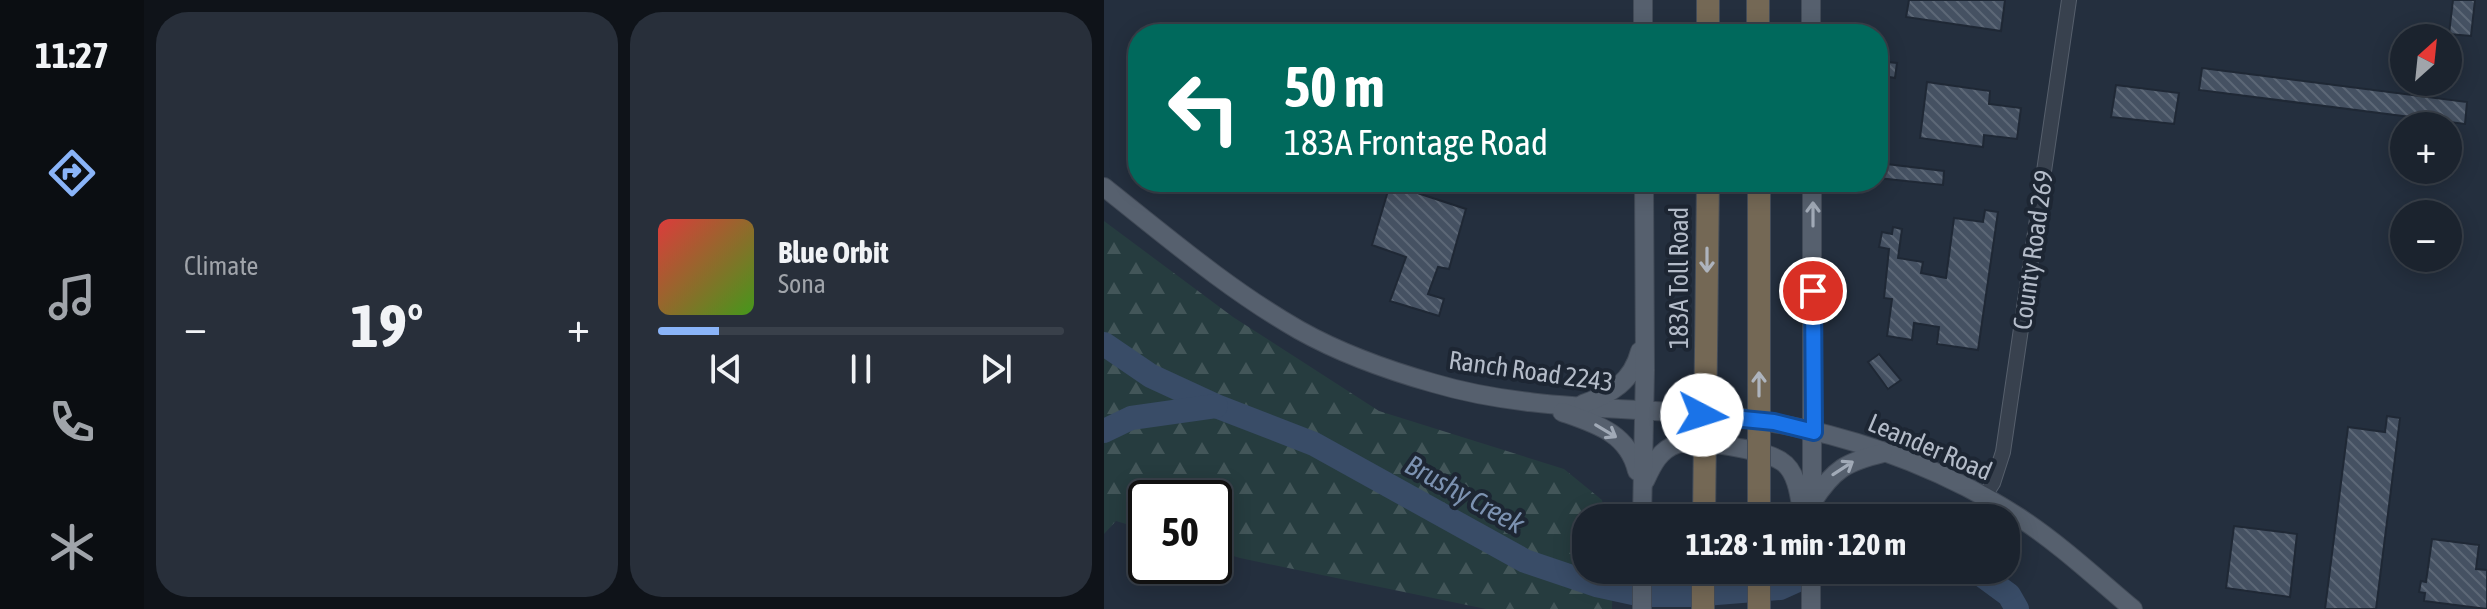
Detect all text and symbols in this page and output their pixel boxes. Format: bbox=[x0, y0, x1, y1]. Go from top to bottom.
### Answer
north arrow bbox=[2390, 24, 2462, 96]
map controls bbox=[2390, 24, 2462, 272]
text: 11:27 bbox=[35, 34, 109, 76]
text: 50 m bbox=[1284, 55, 1385, 119]
icon: left bbox=[1152, 56, 1256, 160]
button: + bbox=[2390, 112, 2462, 184]
text: 183A Frontage Road bbox=[1284, 121, 1548, 163]
icon: directions bbox=[44, 145, 100, 201]
street label: County Road 269 bbox=[2007, 168, 2059, 332]
button: − bbox=[2390, 200, 2462, 272]
one-way arrow bbox=[1805, 201, 1821, 228]
street label: 183A Toll Road bbox=[1664, 207, 1694, 349]
text: Blue Orbit bbox=[778, 235, 889, 269]
one-way arrow bbox=[1699, 246, 1715, 273]
text: Climate bbox=[184, 251, 258, 281]
pin bbox=[1779, 257, 1847, 325]
icon: music bbox=[44, 269, 100, 325]
text: Sona bbox=[778, 269, 826, 299]
icon: arrive bbox=[1791, 269, 1835, 313]
text: 19° bbox=[351, 291, 423, 360]
text: − bbox=[184, 301, 207, 351]
text: + bbox=[567, 301, 590, 351]
street label: Ranch Road 2243 bbox=[1447, 345, 1615, 397]
icon: previous bbox=[704, 347, 748, 391]
icon: pause bbox=[839, 347, 883, 391]
icon: next bbox=[974, 347, 1018, 391]
one-way arrow bbox=[1751, 371, 1767, 398]
position arrow bbox=[1660, 373, 1744, 457]
icon: phone bbox=[44, 394, 100, 450]
street label: Leander Road bbox=[1864, 407, 1996, 487]
one-way arrow bbox=[1594, 423, 1617, 439]
water label: Brushy Creek bbox=[1400, 448, 1531, 540]
one-way arrow bbox=[1831, 460, 1853, 476]
speed limit sign: 50 bbox=[1128, 480, 1232, 584]
icon: climate bbox=[44, 519, 100, 575]
text: 11:28 · 1 min · 120 m bbox=[1686, 527, 1906, 561]

